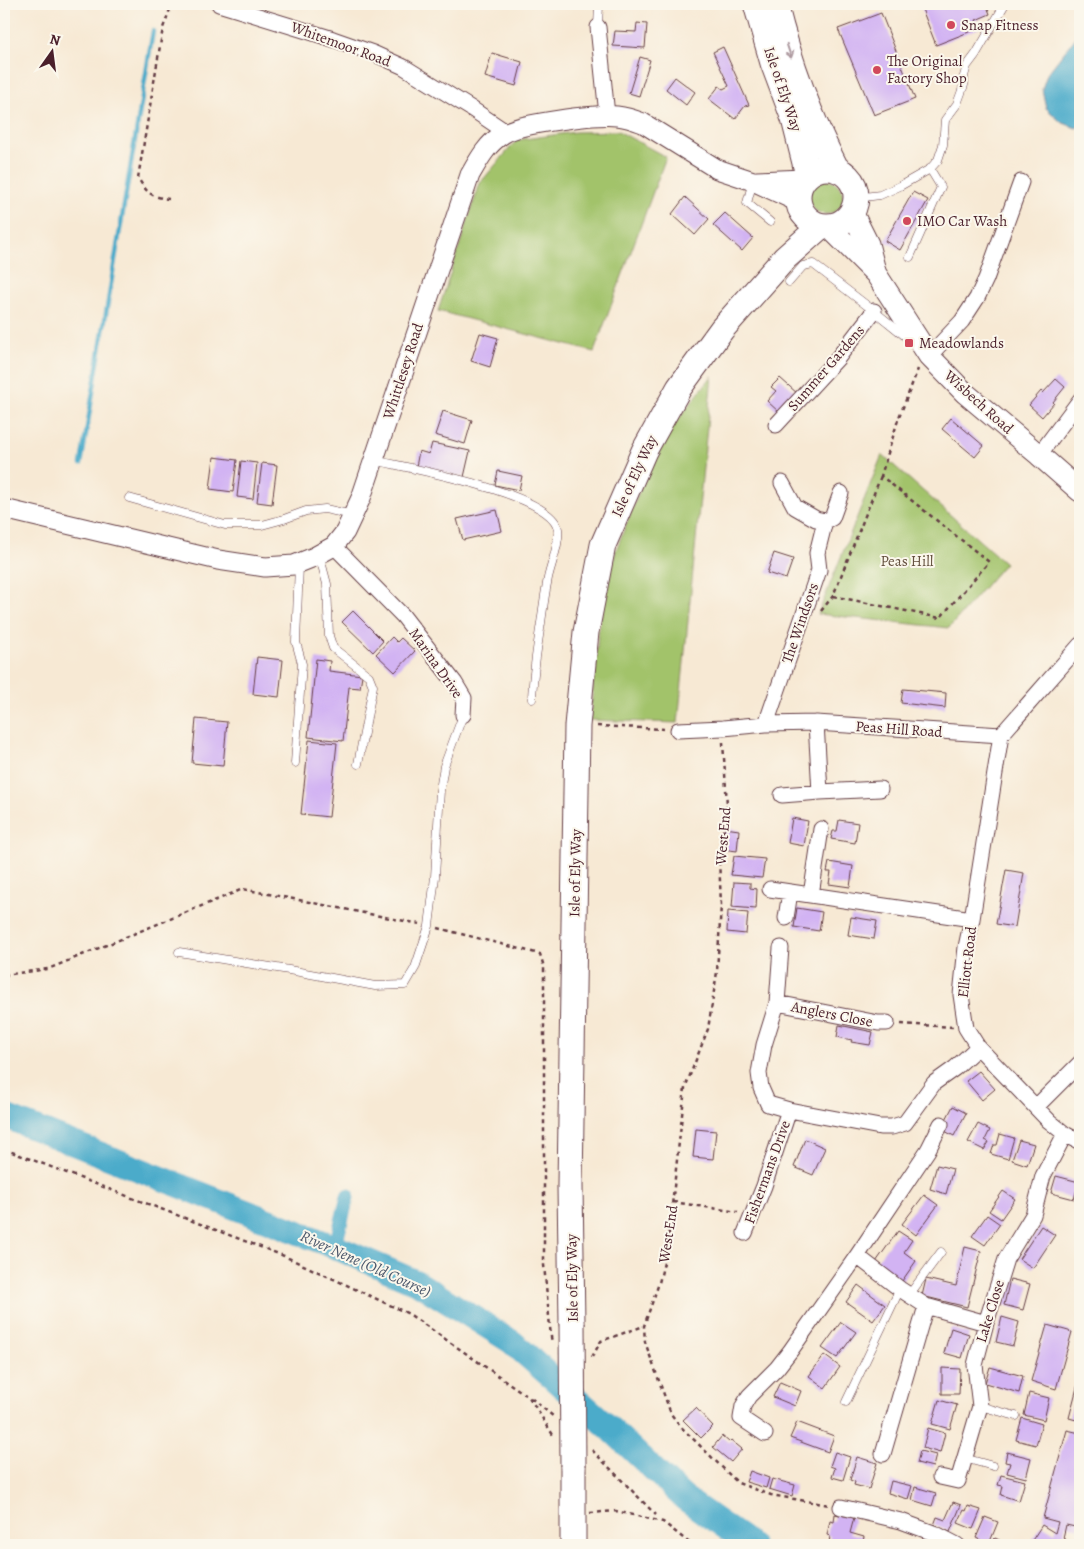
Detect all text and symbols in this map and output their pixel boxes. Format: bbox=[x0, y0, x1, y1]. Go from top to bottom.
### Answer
place label: Snap Fitness bbox=[961, 15, 1038, 35]
street label: Whitemoor Road bbox=[287, 16, 395, 72]
marker: Snap Fitness bbox=[945, 19, 957, 31]
north arrow bbox=[28, 28, 78, 78]
text: N bbox=[48, 29, 62, 50]
one-way arrow bbox=[784, 42, 794, 58]
street label: Isle of Ely Way bbox=[759, 44, 807, 134]
place label: The Original Factory Shop bbox=[887, 51, 967, 88]
marker: The Original Factory Shop bbox=[871, 64, 883, 76]
place label: IMO Car Wash bbox=[917, 211, 1007, 231]
marker: IMO Car Wash bbox=[901, 215, 913, 227]
street label: Whittlesey Road bbox=[378, 319, 428, 423]
street label: Summer Gardens bbox=[783, 321, 869, 415]
place label: Meadowlands bbox=[919, 333, 1004, 353]
marker: Meadowlands bbox=[903, 337, 915, 349]
street label: Wisbech Road bbox=[939, 365, 1019, 439]
street label: Isle of Ely Way bbox=[606, 432, 662, 520]
park label: Peas Hill bbox=[880, 551, 934, 571]
street label: The Windsors bbox=[777, 580, 823, 666]
street label: Marina Drive bbox=[404, 624, 468, 702]
street label: Peas Hill Road bbox=[855, 716, 944, 742]
street label: West End bbox=[710, 805, 736, 867]
street label: Isle of Ely Way bbox=[564, 828, 586, 917]
street label: Elliott Road bbox=[953, 924, 981, 999]
street label: Anglers Close bbox=[789, 996, 875, 1032]
street label: Fishermans Drive bbox=[739, 1117, 795, 1226]
street label: West End bbox=[653, 1203, 683, 1265]
water label: River Nene (Old Course) bbox=[297, 1225, 435, 1303]
street label: Isle of Ely Way bbox=[561, 1233, 583, 1322]
street label: Lake Close bbox=[971, 1277, 1009, 1345]

